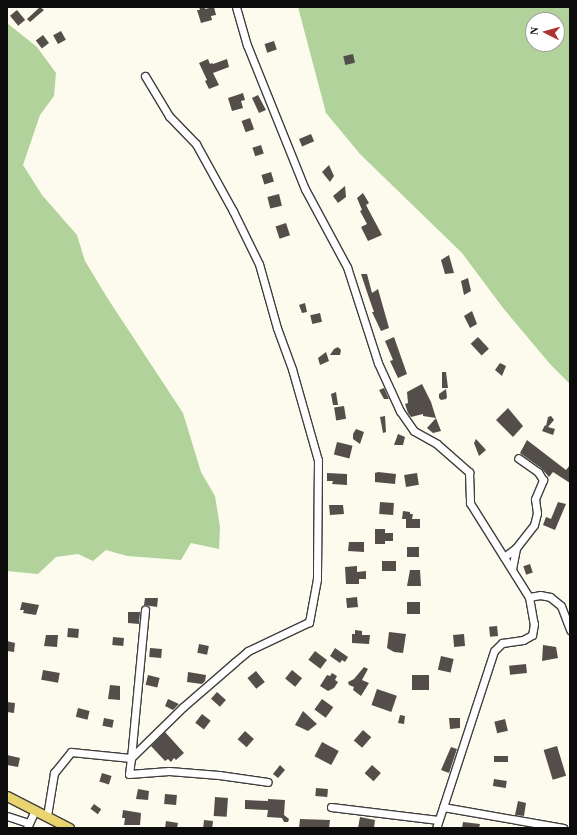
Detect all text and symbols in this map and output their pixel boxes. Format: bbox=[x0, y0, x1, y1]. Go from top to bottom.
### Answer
north arrow bbox=[525, 12, 565, 52]
text: N bbox=[528, 26, 540, 35]

